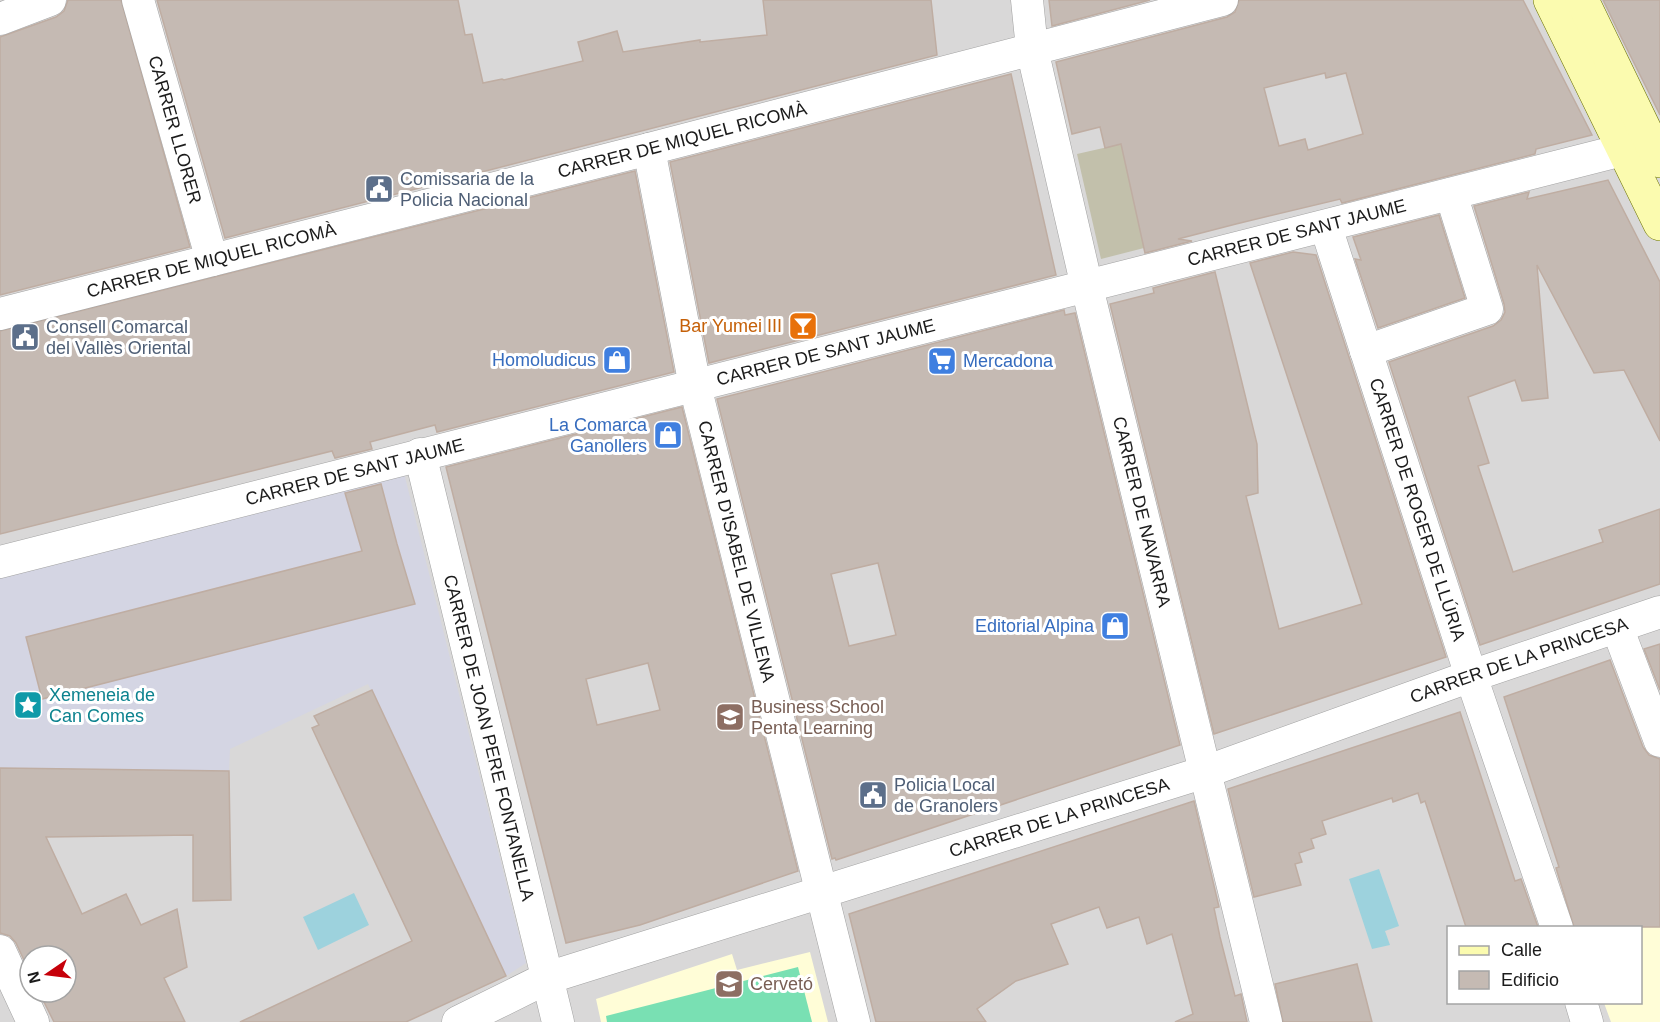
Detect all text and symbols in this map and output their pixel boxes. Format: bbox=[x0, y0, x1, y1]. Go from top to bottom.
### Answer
street label: CARRER LLORER bbox=[144, 53, 206, 206]
street label: CARRER DE MIQUEL RICOMÀ bbox=[556, 98, 809, 182]
place label: Comissaria de la Policia Nacional bbox=[400, 169, 535, 210]
public building icon: Comissaria de la Policia Nacional bbox=[363, 173, 395, 205]
street label: CARRER DE SANT JAUME bbox=[1185, 195, 1408, 270]
street label: CARRER DE MIQUEL RICOMÀ bbox=[85, 219, 338, 302]
bar icon: Bar Yumei III bbox=[787, 310, 819, 342]
street label: CARRER DE SANT JAUME bbox=[714, 315, 937, 390]
place label: Bar Yumei III bbox=[679, 316, 782, 336]
place label: Consell Comarcal del Vallès Oriental bbox=[46, 317, 191, 358]
public building icon: Consell Comarcal del Vallès Oriental bbox=[9, 321, 41, 353]
shop icon: Homoludicus bbox=[601, 344, 633, 376]
supermarket icon: Mercadona bbox=[926, 345, 958, 377]
place label: Homoludicus bbox=[492, 350, 596, 370]
place label: Mercadona bbox=[963, 351, 1054, 371]
street label: CARRER DE ROGER DE LLÚRIA bbox=[1365, 376, 1469, 644]
place label: La Comarca Ganollers bbox=[549, 415, 648, 456]
street label: CARRER DE NAVARRA bbox=[1109, 415, 1175, 609]
shop icon: La Comarca Ganollers bbox=[652, 419, 684, 451]
street label: CARRER D'ISABEL DE VILLENA bbox=[694, 419, 779, 684]
street label: CARRER DE SANT JAUME bbox=[243, 435, 466, 509]
street label: CARRER DE JOAN PERE FONTANELLA bbox=[440, 573, 538, 903]
shop icon: Editorial Alpina bbox=[1099, 610, 1131, 642]
street label: CARRER DE LA PRINCESA bbox=[1407, 614, 1631, 707]
place label: Editorial Alpina bbox=[975, 616, 1095, 636]
place label: Xemeneia de Can Comes bbox=[49, 685, 155, 726]
place icon: Xemeneia de Can Comes bbox=[12, 689, 44, 721]
place label: Business School Penta Learning bbox=[751, 697, 884, 738]
school or university icon: Business School Penta Learning bbox=[714, 701, 746, 733]
street label: CARRER DE LA PRINCESA bbox=[947, 774, 1172, 861]
place label: Policia Local de Granolers bbox=[894, 775, 998, 816]
public building icon: Policia Local de Granolers bbox=[857, 779, 889, 811]
legend bbox=[1447, 926, 1642, 1004]
text: Calle bbox=[1501, 940, 1542, 960]
north arrow bbox=[18, 944, 78, 1004]
school or university icon: Cervetó bbox=[713, 968, 745, 1000]
text: N bbox=[24, 970, 44, 985]
text: Edificio bbox=[1501, 970, 1559, 990]
place label: Cervetó bbox=[750, 974, 813, 994]

